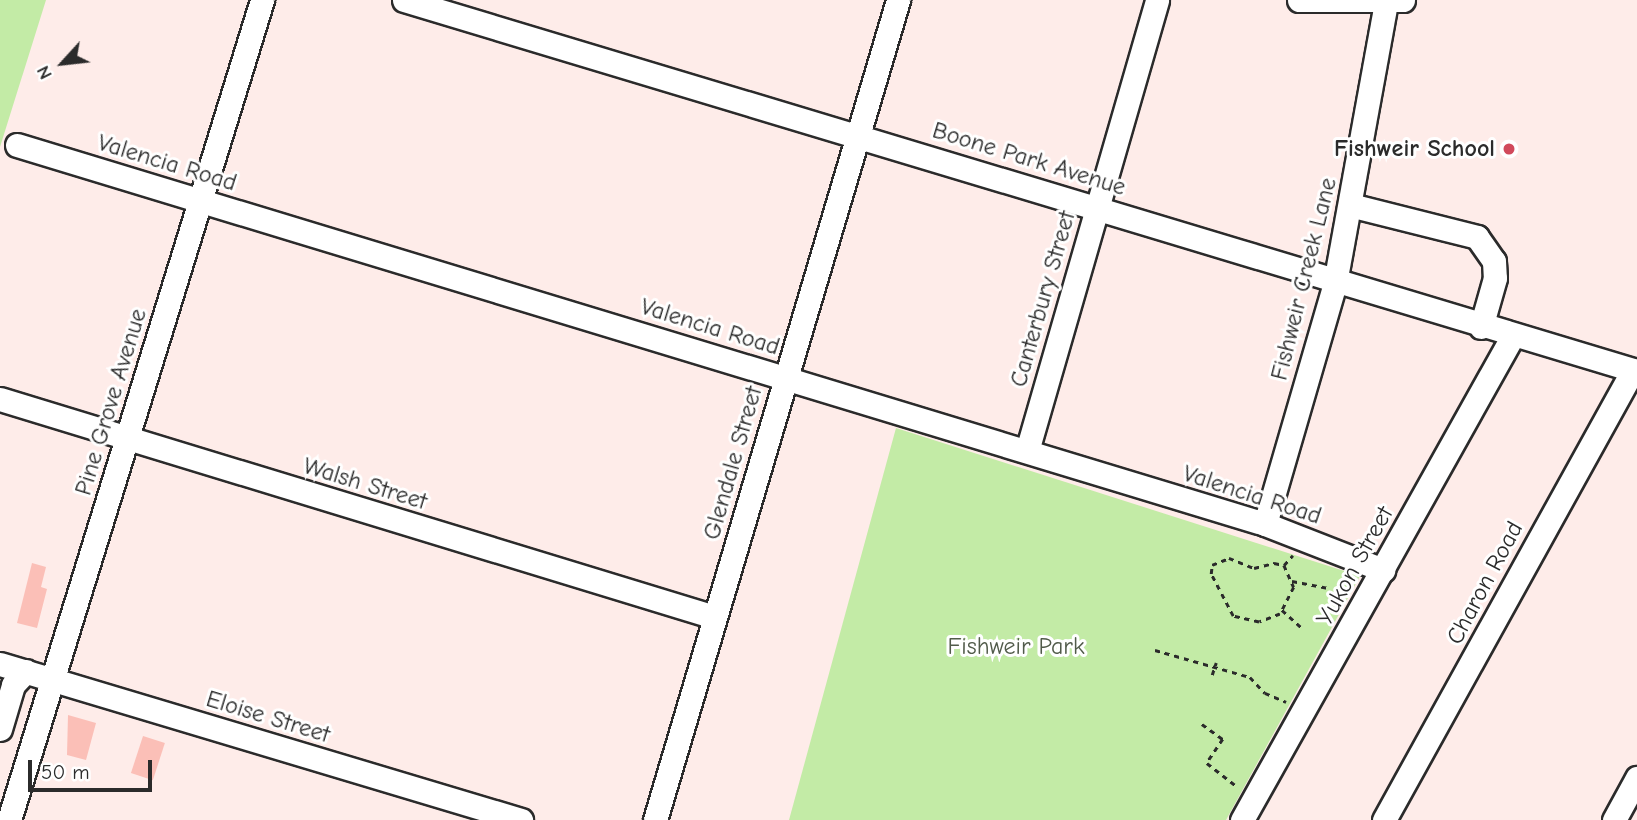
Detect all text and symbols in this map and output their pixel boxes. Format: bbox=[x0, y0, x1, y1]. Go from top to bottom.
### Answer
north arrow bbox=[28, 28, 98, 98]
text: N bbox=[32, 62, 57, 83]
street label: Boone Park Avenue bbox=[929, 116, 1129, 202]
street label: Valencia Road bbox=[94, 128, 240, 198]
place label: Fishweir School bbox=[1334, 135, 1495, 163]
marker: Fishweir School bbox=[1501, 141, 1517, 157]
street label: Fishweir Creek Lane bbox=[1265, 175, 1343, 383]
street label: Canterbury Street bbox=[1004, 208, 1082, 390]
street label: Valencia Road bbox=[637, 292, 783, 362]
street label: Pine Grove Avenue bbox=[69, 305, 153, 499]
street label: Glendale Street bbox=[697, 383, 769, 543]
street label: Walsh Street bbox=[300, 452, 430, 516]
street label: Valencia Road bbox=[1179, 459, 1325, 531]
street label: Yukon Street bbox=[1310, 501, 1400, 631]
street label: Charon Road bbox=[1441, 517, 1529, 649]
park label: Fishweir Park bbox=[947, 633, 1085, 661]
street label: Eloise Street bbox=[203, 685, 333, 749]
scale bar bbox=[32, 746, 156, 790]
text: 50 m bbox=[41, 760, 90, 784]

